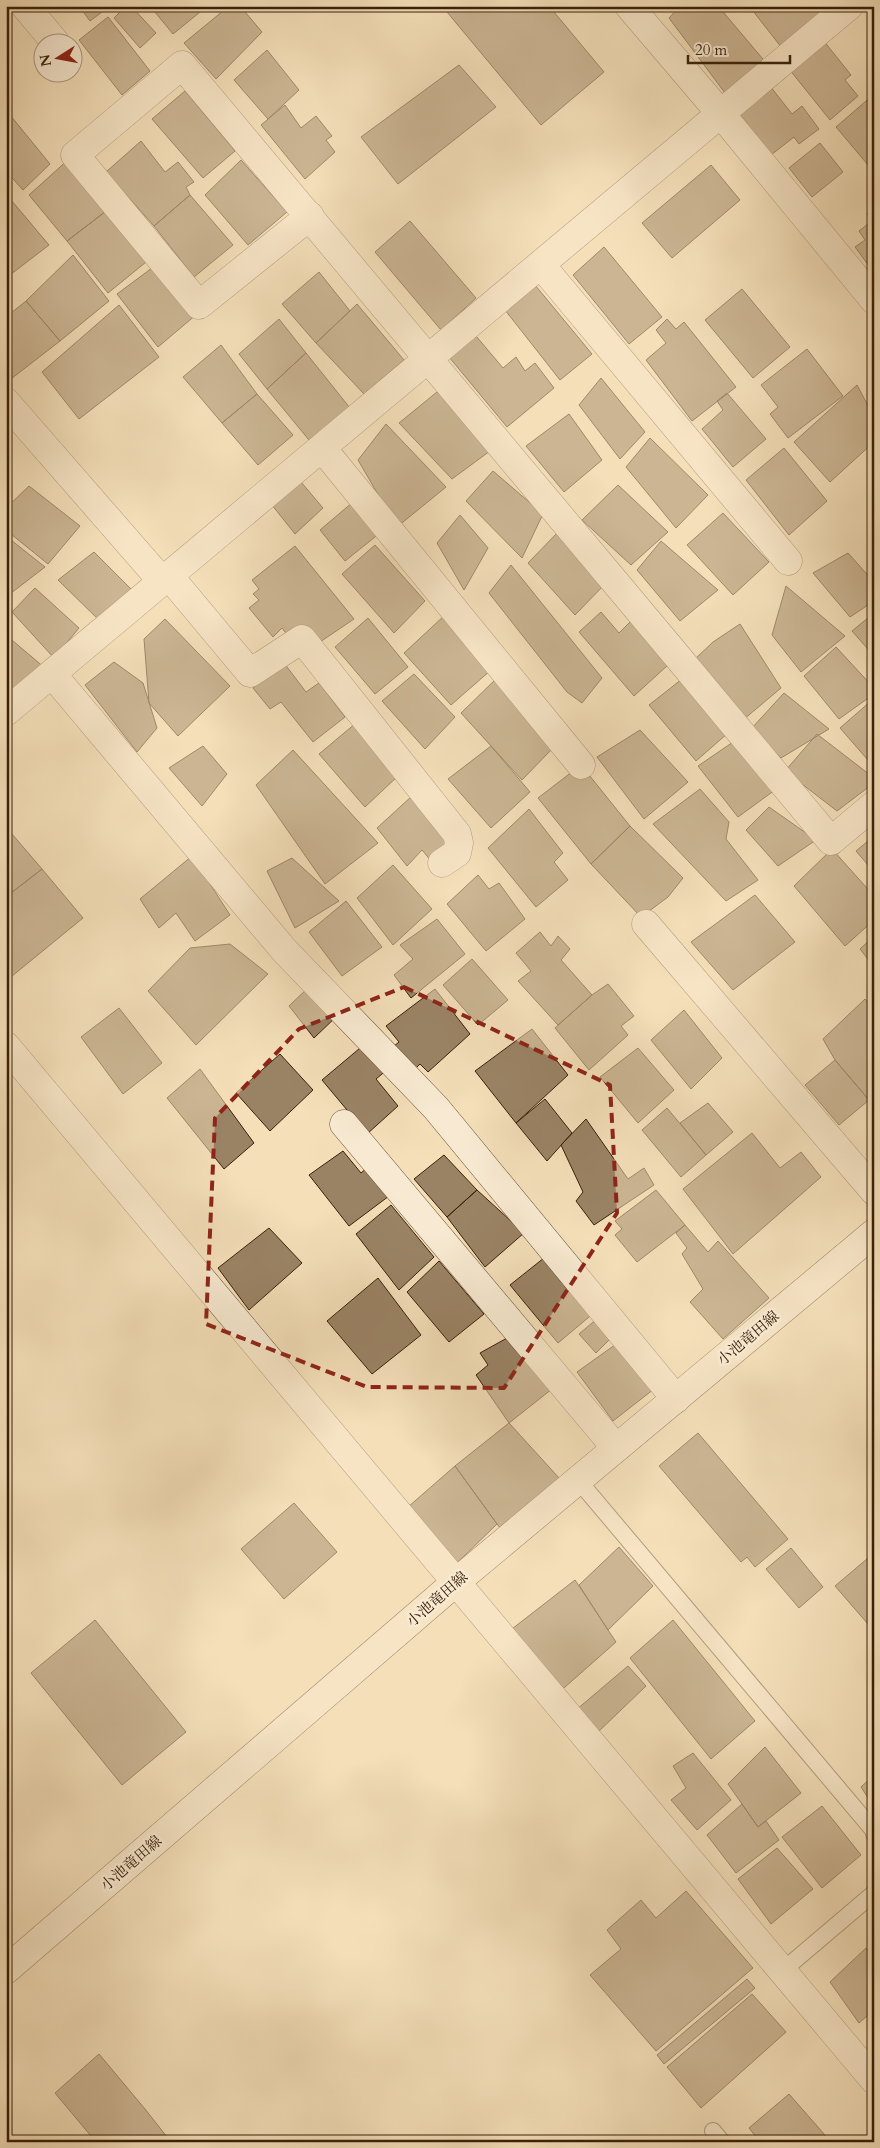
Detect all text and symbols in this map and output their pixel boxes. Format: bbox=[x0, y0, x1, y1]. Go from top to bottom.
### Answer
north arrow bbox=[32, 32, 82, 82]
scale bar bbox=[688, 32, 790, 64]
text: 20 m bbox=[695, 40, 727, 60]
text: N bbox=[35, 53, 56, 68]
street label: 小池竜田線 bbox=[713, 1306, 783, 1370]
street label: 小池竜田線 bbox=[402, 1567, 472, 1631]
street label: 小池竜田線 bbox=[96, 1831, 166, 1895]

